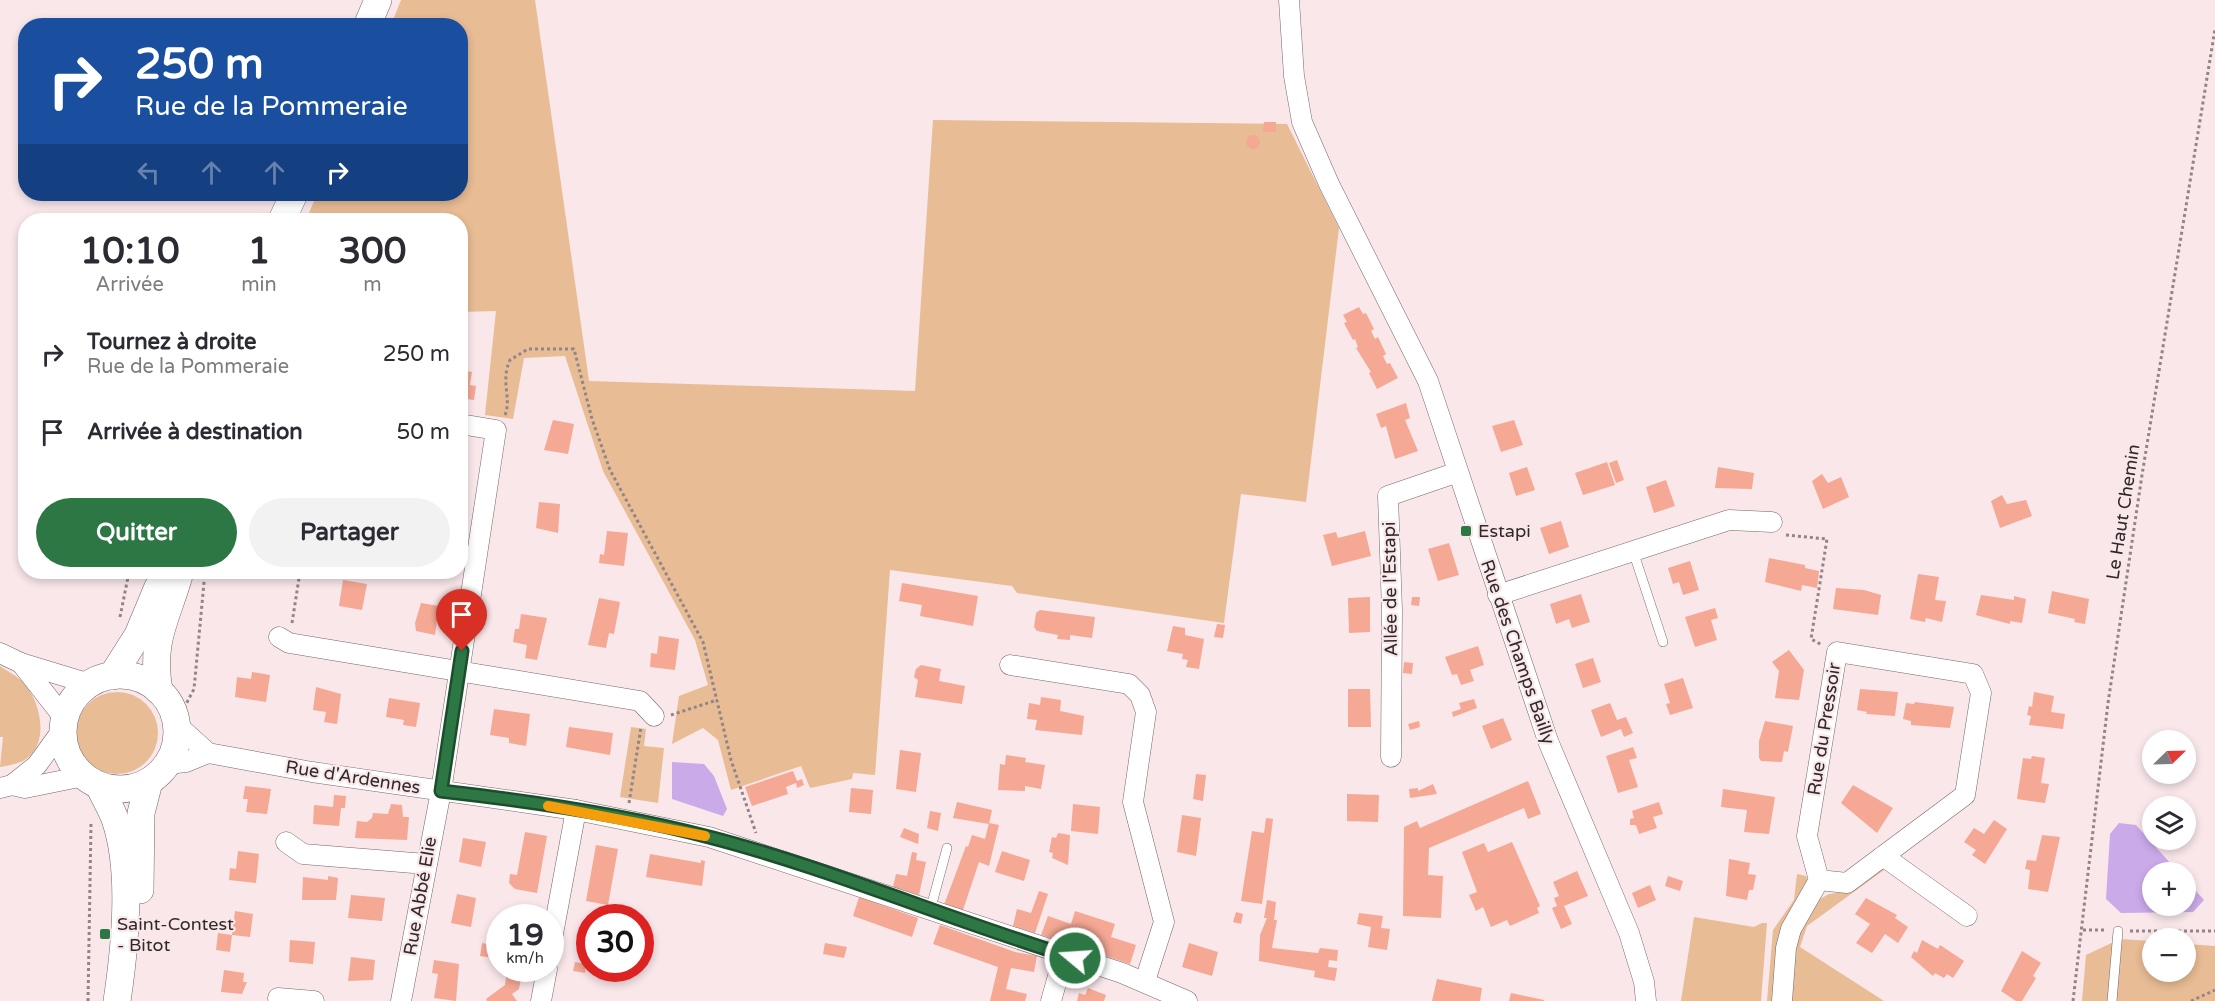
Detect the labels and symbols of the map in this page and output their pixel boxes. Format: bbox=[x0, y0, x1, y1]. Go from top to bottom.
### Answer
street label: Le Haut Chemin bbox=[2101, 443, 2145, 581]
place label: Estapi bbox=[1478, 520, 1531, 542]
street label: Allée de l'Estapi bbox=[1378, 521, 1402, 657]
marker: Estapi bbox=[1459, 524, 1473, 538]
street label: Rue des Champs Bailly bbox=[1476, 557, 1560, 748]
pin bbox=[436, 589, 487, 651]
street label: Rue du Pressoir bbox=[1803, 661, 1845, 797]
north arrow bbox=[2142, 730, 2196, 784]
street label: Rue d'Ardennes bbox=[284, 755, 422, 799]
street label: Rue Abbé Elie bbox=[399, 835, 441, 957]
speed limit sign: 30 bbox=[576, 904, 654, 982]
place label: Saint-Contest - Bitot bbox=[117, 913, 234, 956]
position arrow bbox=[1043, 926, 1107, 990]
marker: Saint-Contest - Bitot bbox=[98, 927, 112, 941]

